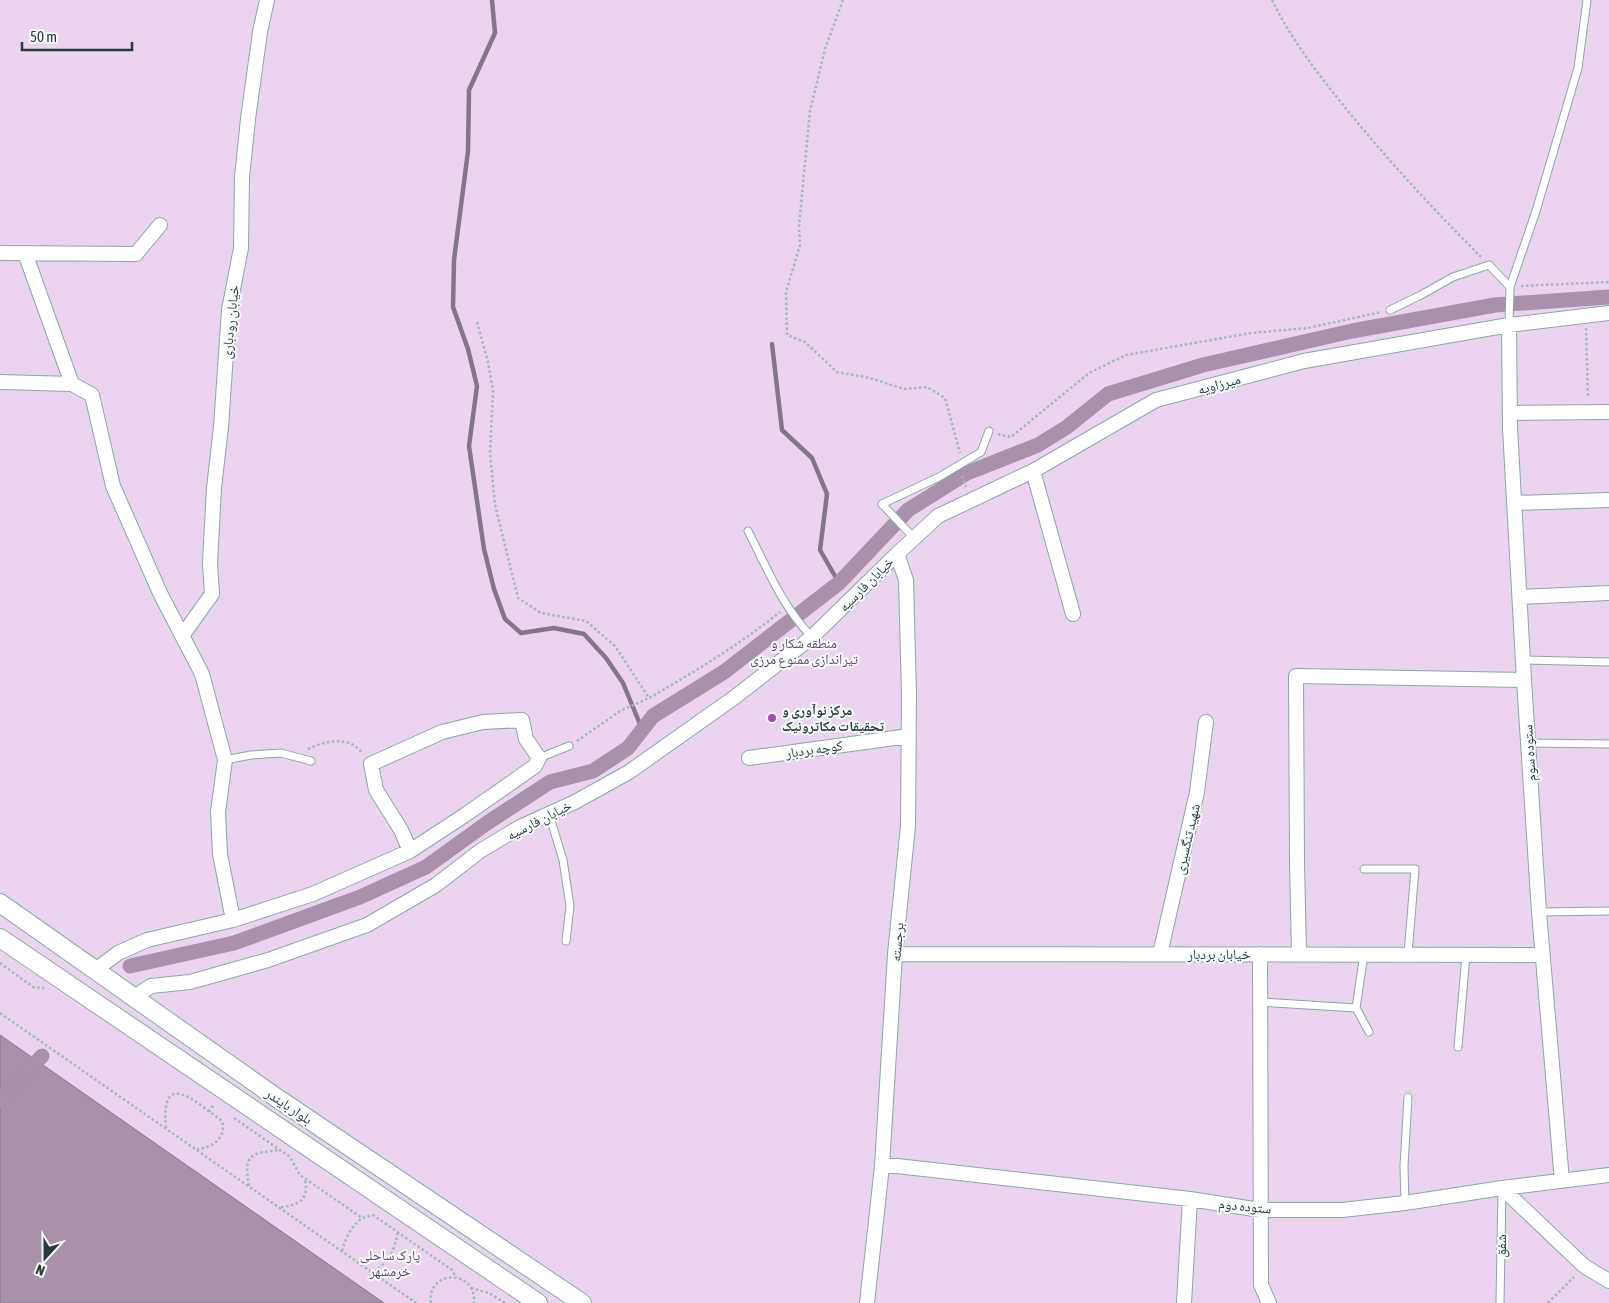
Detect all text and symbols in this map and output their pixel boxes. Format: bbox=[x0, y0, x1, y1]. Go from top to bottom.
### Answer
scale bar bbox=[22, 20, 132, 52]
text: 50 m bbox=[30, 28, 57, 45]
street label: خیابان رودباری bbox=[218, 284, 243, 360]
street label: میرزاویه bbox=[1196, 371, 1242, 398]
street label: خیابان فارسیه bbox=[835, 553, 897, 615]
park label: منطقه شکار و تیراندازی ممنوع مرزی bbox=[750, 635, 858, 669]
place label: مرکز نوآوری و تحقیقات مکاترونیک bbox=[782, 702, 884, 734]
marker: مرکز نوآوری و تحقیقات مکاترونیک bbox=[766, 712, 778, 724]
street label: ستوده سوم bbox=[1519, 724, 1541, 782]
street label: کوچه بردبار bbox=[783, 737, 844, 762]
street label: خیابان فارسیه bbox=[504, 797, 575, 844]
street label: شهید تنگسیری bbox=[1171, 802, 1204, 876]
street label: برجسته bbox=[887, 922, 908, 962]
street label: خیابان بردبار bbox=[1186, 946, 1251, 963]
street label: بلوار بایندر bbox=[261, 1084, 315, 1128]
street label: ستوده دوم bbox=[1217, 1195, 1272, 1219]
north arrow bbox=[20, 1233, 70, 1283]
street label: شفق bbox=[1493, 1234, 1511, 1258]
park label: پارک ساحلی خرمشهر bbox=[360, 1247, 420, 1280]
text: N bbox=[34, 1261, 47, 1279]

